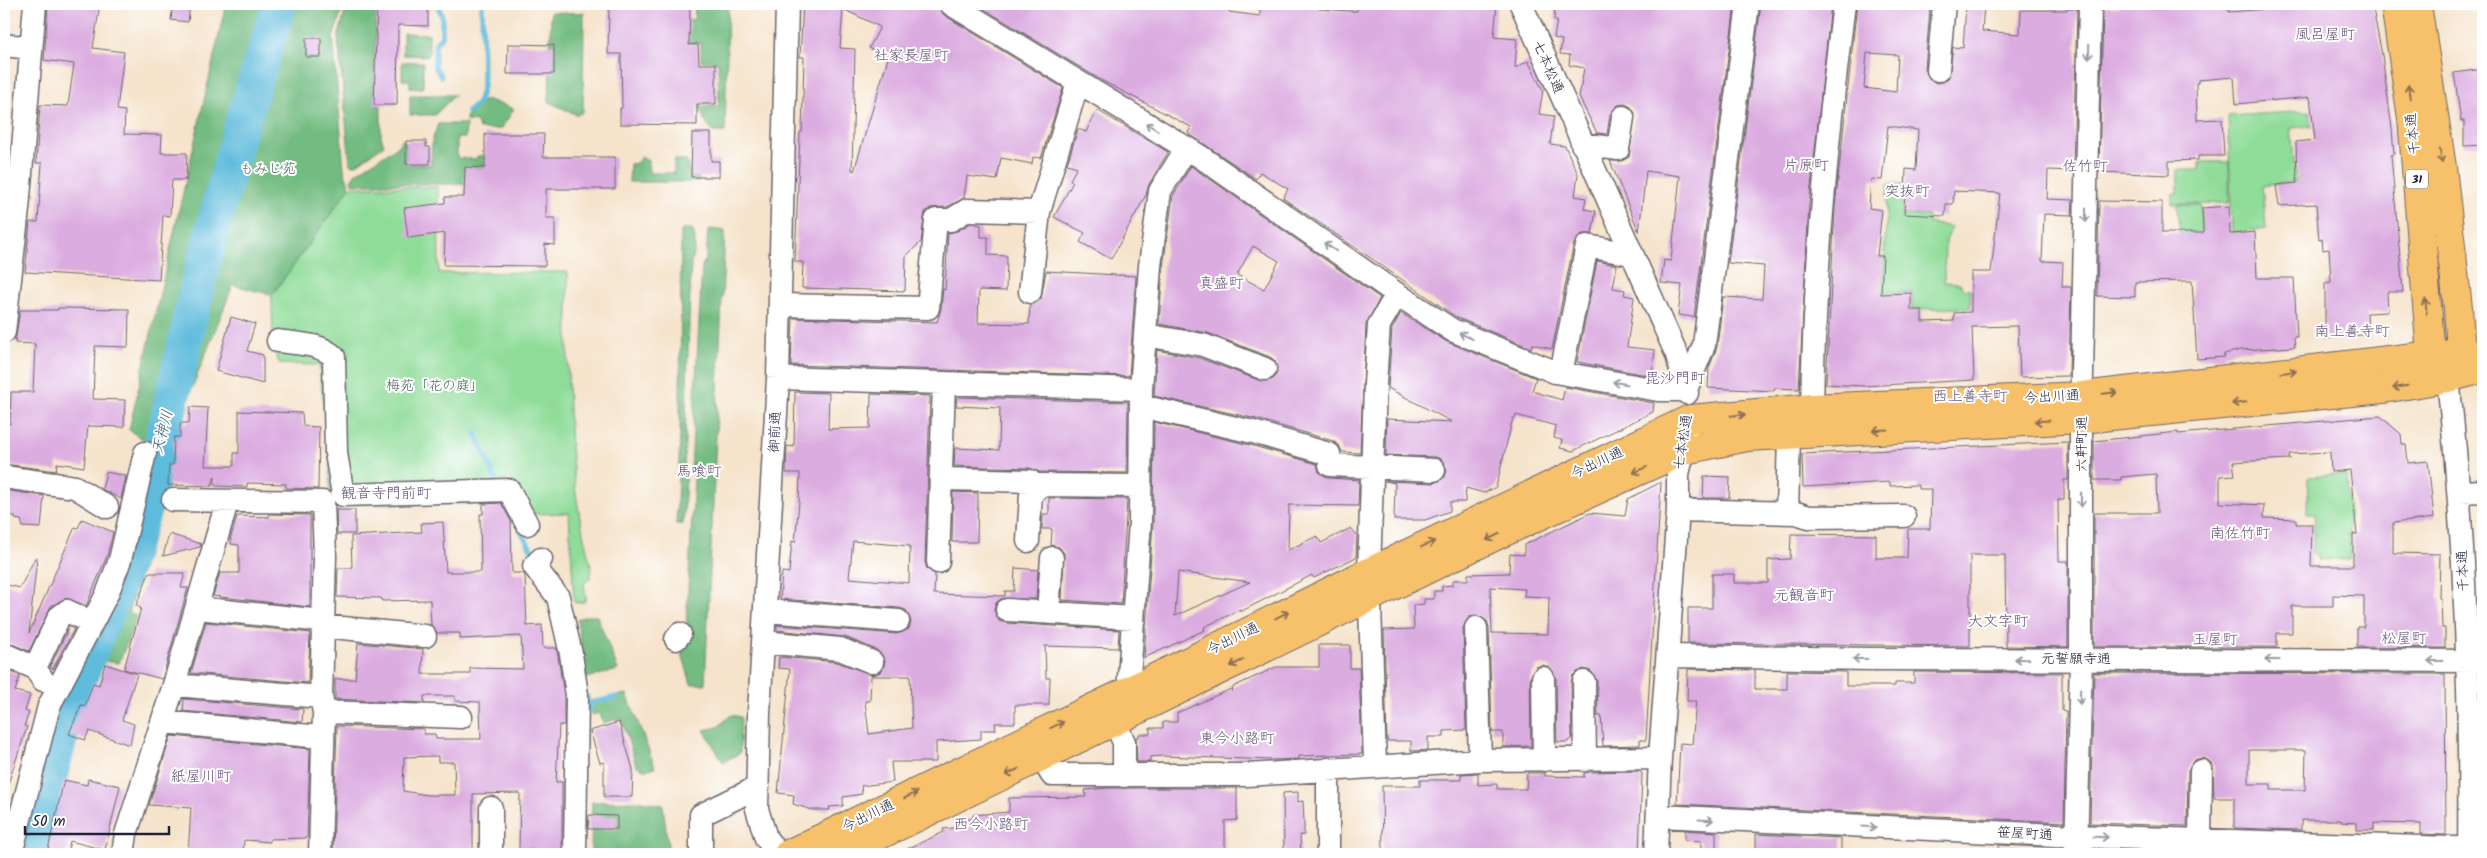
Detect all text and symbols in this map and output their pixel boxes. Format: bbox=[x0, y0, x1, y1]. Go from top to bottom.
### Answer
district label: 風呂屋町 bbox=[2295, 23, 2356, 47]
street label: 七本松通 bbox=[1527, 37, 1569, 97]
district label: 社家長屋町 bbox=[873, 44, 949, 68]
one-way arrow bbox=[2084, 44, 2093, 60]
one-way arrow bbox=[2404, 84, 2414, 100]
street label: 千本通 bbox=[2400, 112, 2426, 156]
one-way arrow bbox=[1145, 122, 1159, 132]
one-way arrow bbox=[2436, 147, 2446, 163]
district label: 片原町 bbox=[1783, 154, 1829, 178]
district label: 佐竹町 bbox=[2062, 155, 2108, 179]
park label: もみじ苑 bbox=[240, 158, 296, 180]
road number: 31 bbox=[2406, 170, 2428, 188]
district label: 突抜町 bbox=[1884, 180, 1930, 204]
one-way arrow bbox=[2081, 207, 2090, 223]
one-way arrow bbox=[1323, 242, 1337, 252]
district label: 真盛町 bbox=[1198, 272, 1244, 296]
one-way arrow bbox=[2422, 299, 2431, 315]
district label: 南上善寺町 bbox=[2314, 320, 2390, 344]
one-way arrow bbox=[1459, 330, 1474, 340]
district label: 毘沙門町 bbox=[1645, 367, 1706, 391]
one-way arrow bbox=[2280, 367, 2296, 377]
park label: 梅苑「花の庭」 bbox=[386, 375, 484, 397]
one-way arrow bbox=[1613, 378, 1629, 388]
one-way arrow bbox=[2393, 382, 2409, 392]
district label: 西上善寺町 bbox=[1932, 385, 2008, 409]
street label: 今出川通 bbox=[2023, 385, 2081, 409]
one-way arrow bbox=[2102, 388, 2118, 398]
one-way arrow bbox=[2231, 398, 2247, 408]
water label: 天神川 bbox=[146, 407, 180, 457]
street label: 御前通 bbox=[763, 410, 787, 454]
one-way arrow bbox=[1730, 410, 1746, 420]
street label: 七本松通 bbox=[1668, 413, 1698, 471]
one-way arrow bbox=[2034, 416, 2050, 425]
street label: 六軒町通 bbox=[2071, 416, 2093, 472]
one-way arrow bbox=[1872, 425, 1888, 434]
street label: 今出川通 bbox=[1567, 441, 1627, 485]
district label: 馬喰町 bbox=[676, 460, 722, 484]
one-way arrow bbox=[1633, 465, 1648, 475]
district label: 観音寺門前町 bbox=[341, 482, 432, 506]
one-way arrow bbox=[2076, 492, 2086, 508]
district label: 南佐竹町 bbox=[2210, 522, 2271, 546]
one-way arrow bbox=[1486, 533, 1501, 543]
one-way arrow bbox=[1420, 539, 1435, 548]
street label: 千本通 bbox=[2451, 550, 2475, 592]
district label: 元観音町 bbox=[1774, 584, 1835, 608]
one-way arrow bbox=[1274, 610, 1289, 619]
district label: 大文字町 bbox=[1968, 610, 2029, 634]
street label: 今出川通 bbox=[1203, 617, 1263, 661]
district label: 松屋町 bbox=[2381, 627, 2427, 651]
district label: 玉屋町 bbox=[2192, 628, 2238, 652]
street label: 元誓願寺通 bbox=[2041, 648, 2111, 670]
one-way arrow bbox=[1852, 654, 1868, 664]
one-way arrow bbox=[2014, 654, 2030, 664]
one-way arrow bbox=[2264, 655, 2280, 665]
one-way arrow bbox=[2427, 656, 2443, 666]
one-way arrow bbox=[1230, 658, 1245, 668]
one-way arrow bbox=[2075, 689, 2085, 705]
one-way arrow bbox=[1049, 720, 1064, 729]
district label: 東今小路町 bbox=[1199, 727, 1275, 751]
district label: 紙屋川町 bbox=[171, 765, 232, 789]
one-way arrow bbox=[1005, 768, 1020, 777]
one-way arrow bbox=[903, 790, 918, 800]
street label: 今出川通 bbox=[838, 794, 898, 838]
scale bar bbox=[25, 803, 169, 835]
text: 50 m bbox=[32, 810, 66, 834]
district label: 西今小路町 bbox=[953, 813, 1029, 837]
one-way arrow bbox=[1698, 815, 1714, 824]
one-way arrow bbox=[1860, 822, 1876, 832]
street label: 笹屋町通 bbox=[1996, 822, 2054, 846]
one-way arrow bbox=[2092, 832, 2109, 842]

